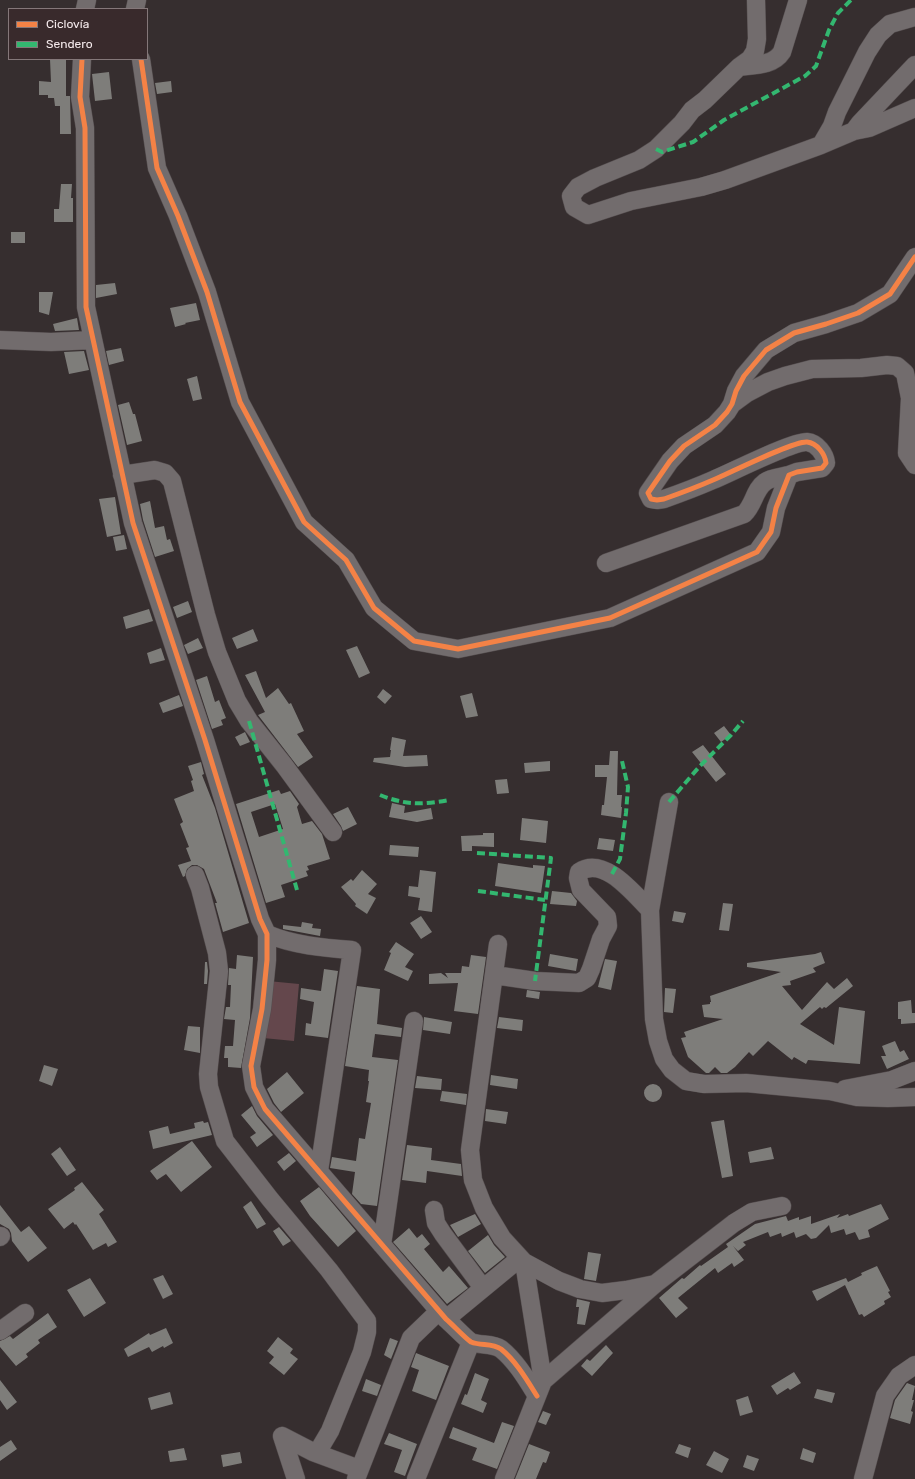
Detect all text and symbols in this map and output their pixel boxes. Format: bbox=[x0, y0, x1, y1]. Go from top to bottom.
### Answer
legend bbox=[8, 8, 148, 60]
text: Ciclovía bbox=[46, 17, 89, 31]
text: Sendero bbox=[46, 37, 93, 51]

